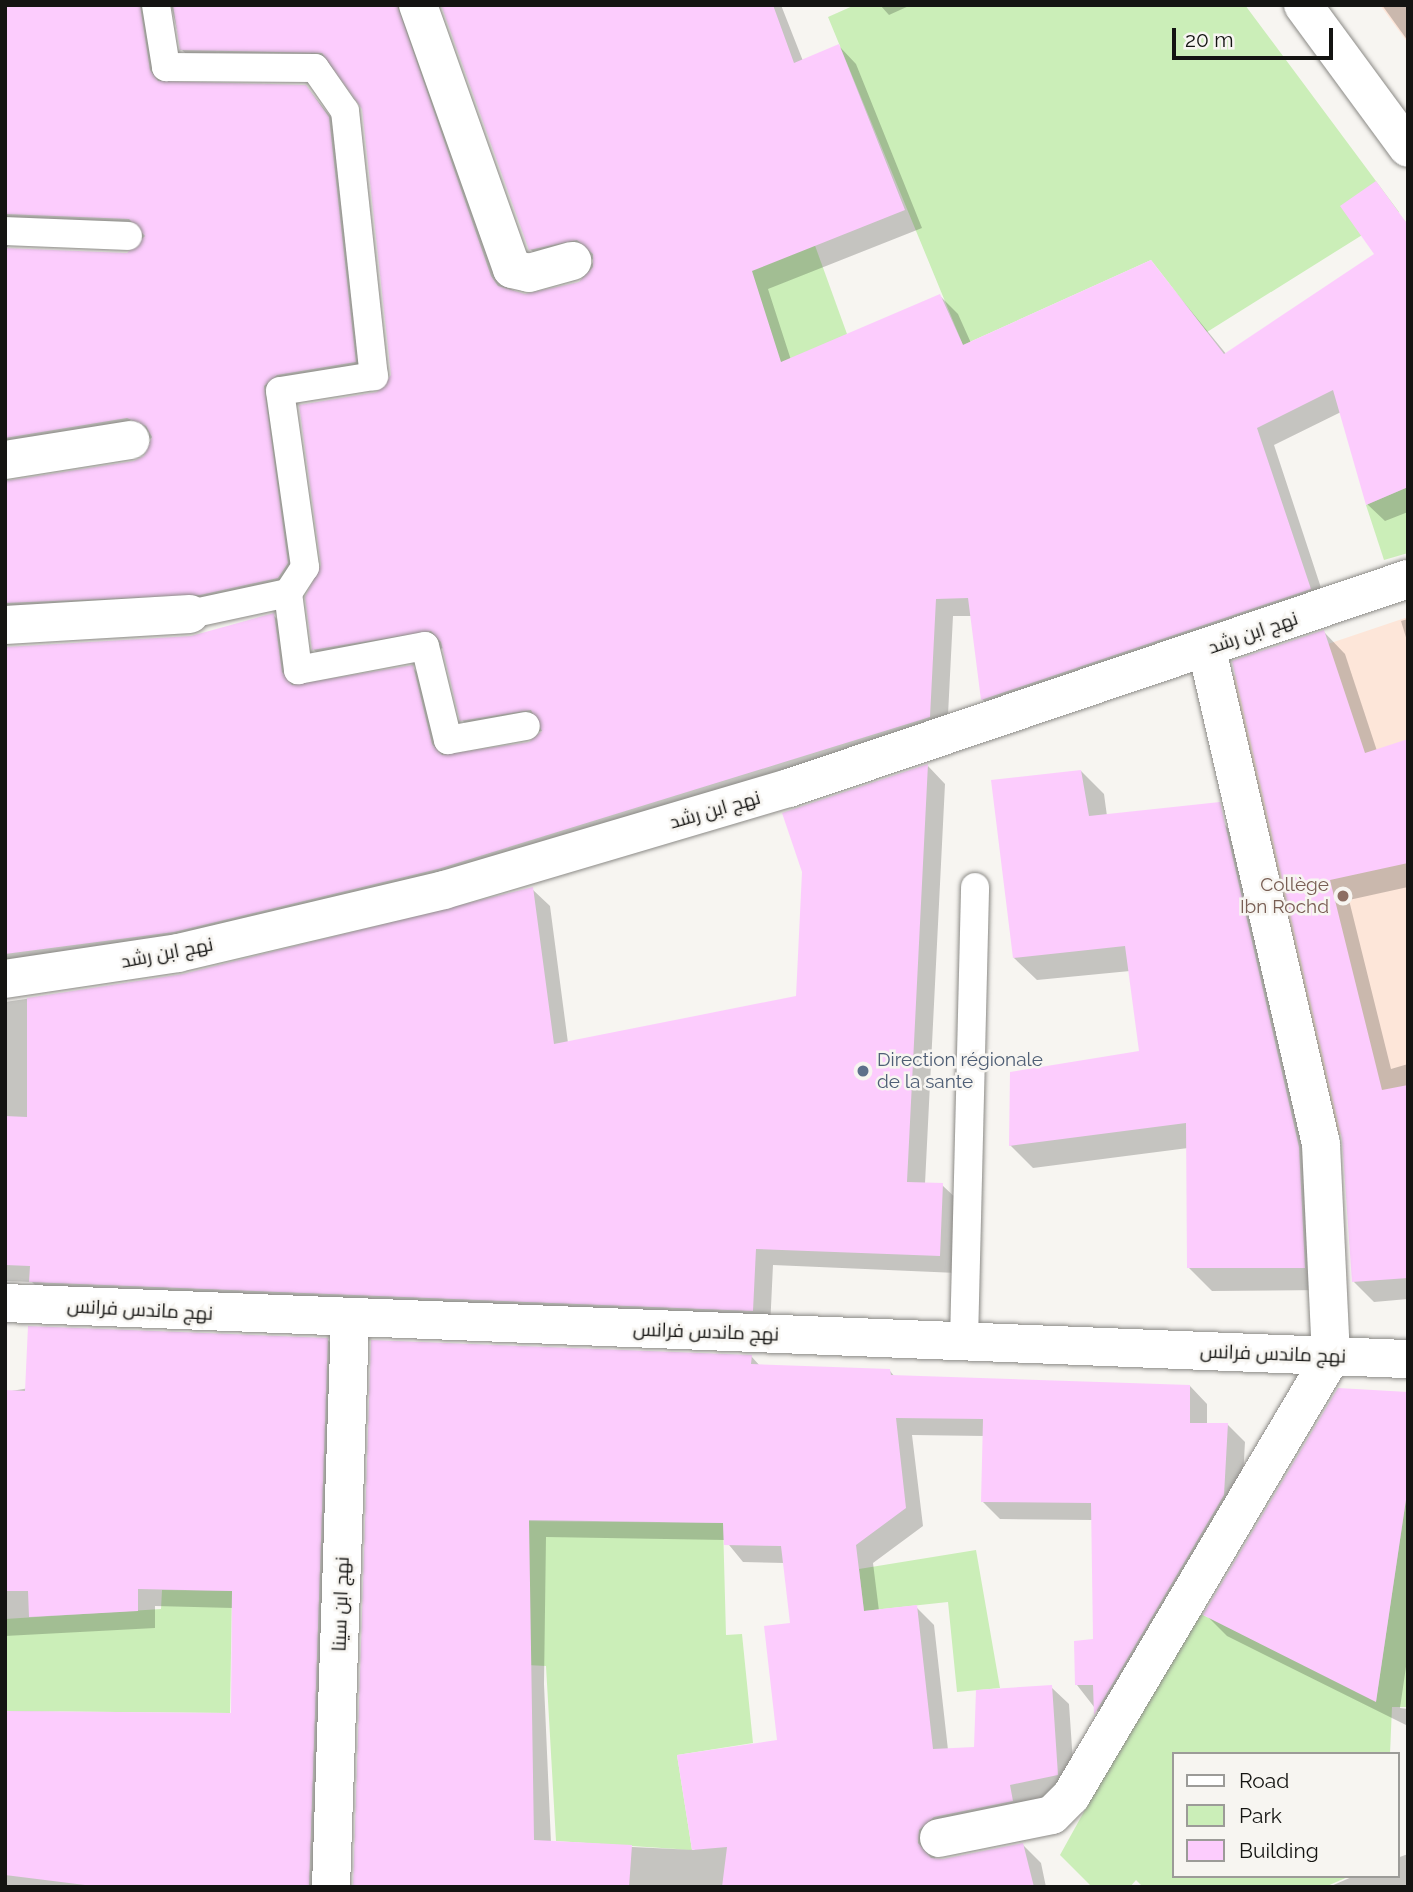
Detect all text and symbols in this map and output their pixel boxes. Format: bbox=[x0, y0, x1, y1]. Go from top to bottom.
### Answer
scale bar bbox=[1175, 14, 1336, 58]
text: 20 m bbox=[1185, 27, 1233, 52]
street label: نهج ابن رشد bbox=[1205, 607, 1301, 659]
street label: نهج ابن رشد bbox=[667, 786, 763, 834]
place label: Collège Ibn Rochd bbox=[1240, 874, 1329, 918]
marker: Collège Ibn Rochd bbox=[1335, 888, 1351, 904]
street label: نهج ابن رشد bbox=[119, 933, 215, 973]
place label: Direction régionale de la sante bbox=[877, 1049, 1043, 1093]
marker: Direction régionale de la sante bbox=[855, 1063, 871, 1079]
street label: نهج ماندس فرانس bbox=[66, 1295, 214, 1325]
street label: نهج ماندس فرانس bbox=[632, 1318, 780, 1346]
street label: نهج ماندس فرانس bbox=[1199, 1340, 1347, 1368]
street label: نهج ابن سينا bbox=[328, 1556, 354, 1652]
legend bbox=[1172, 1752, 1399, 1878]
text: Road bbox=[1239, 1768, 1289, 1793]
text: Park bbox=[1239, 1803, 1282, 1828]
text: Building bbox=[1239, 1838, 1319, 1863]

